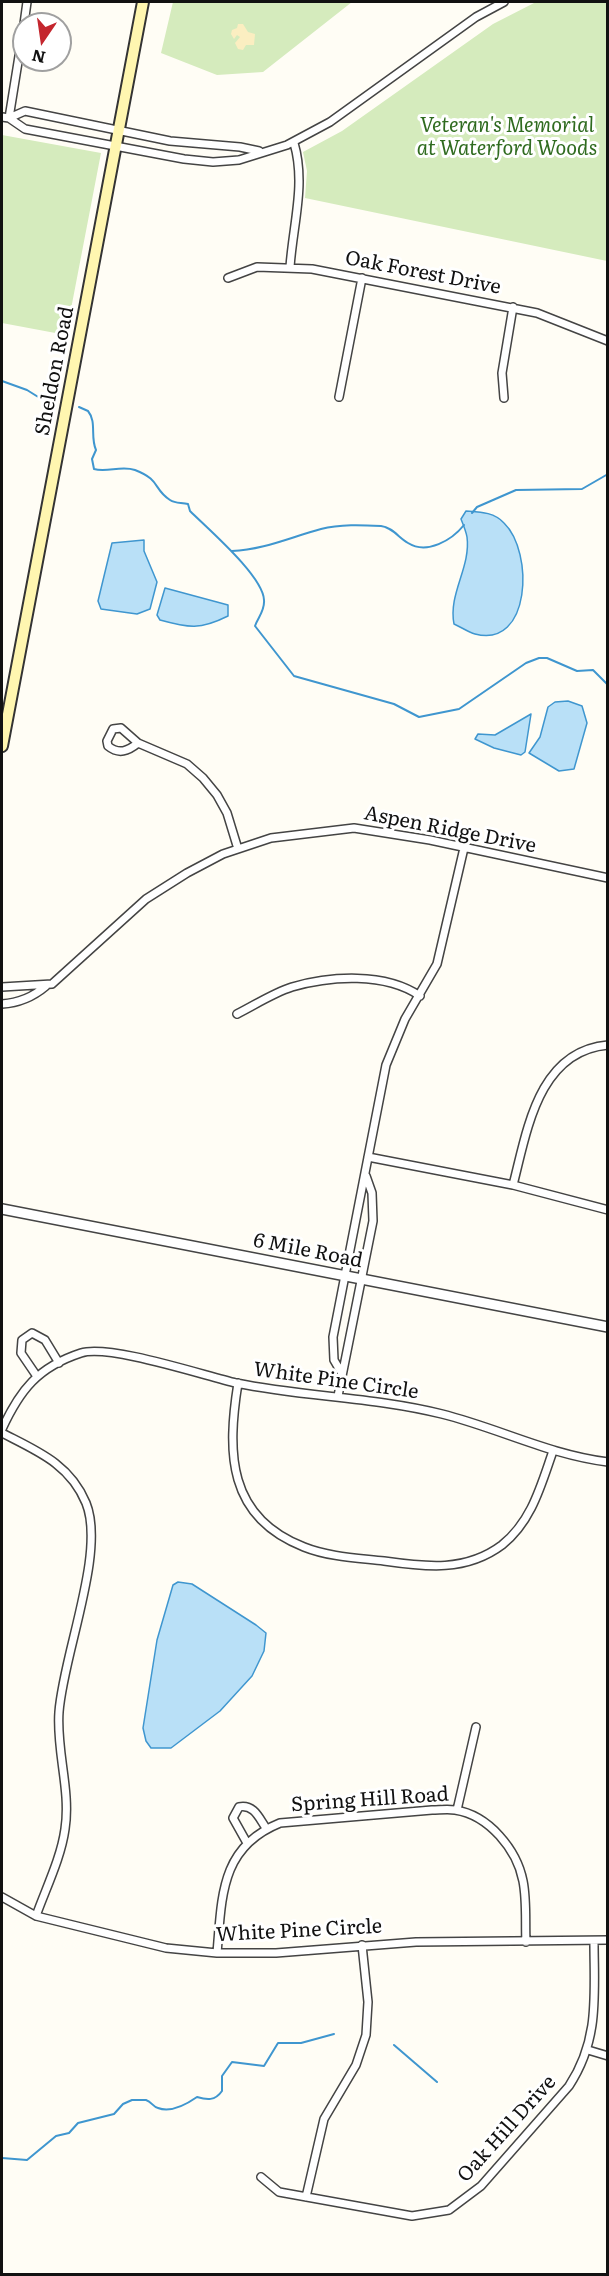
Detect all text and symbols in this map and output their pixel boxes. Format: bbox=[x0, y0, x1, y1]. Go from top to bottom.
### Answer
north arrow bbox=[12, 12, 72, 72]
text: N bbox=[29, 44, 48, 71]
park label: Veteran's Memorial at Waterford Woods bbox=[417, 114, 597, 161]
street label: Oak Forest Drive bbox=[343, 246, 503, 300]
street label: Sheldon Road bbox=[31, 304, 79, 438]
street label: Aspen Ridge Drive bbox=[362, 802, 538, 858]
street label: 6 Mile Road bbox=[251, 1229, 365, 1273]
street label: White Pine Circle bbox=[252, 1358, 420, 1404]
street label: Spring Hill Road bbox=[290, 1783, 450, 1817]
street label: White Pine Circle bbox=[215, 1915, 383, 1947]
street label: Oak Hill Drive bbox=[453, 2071, 561, 2187]

